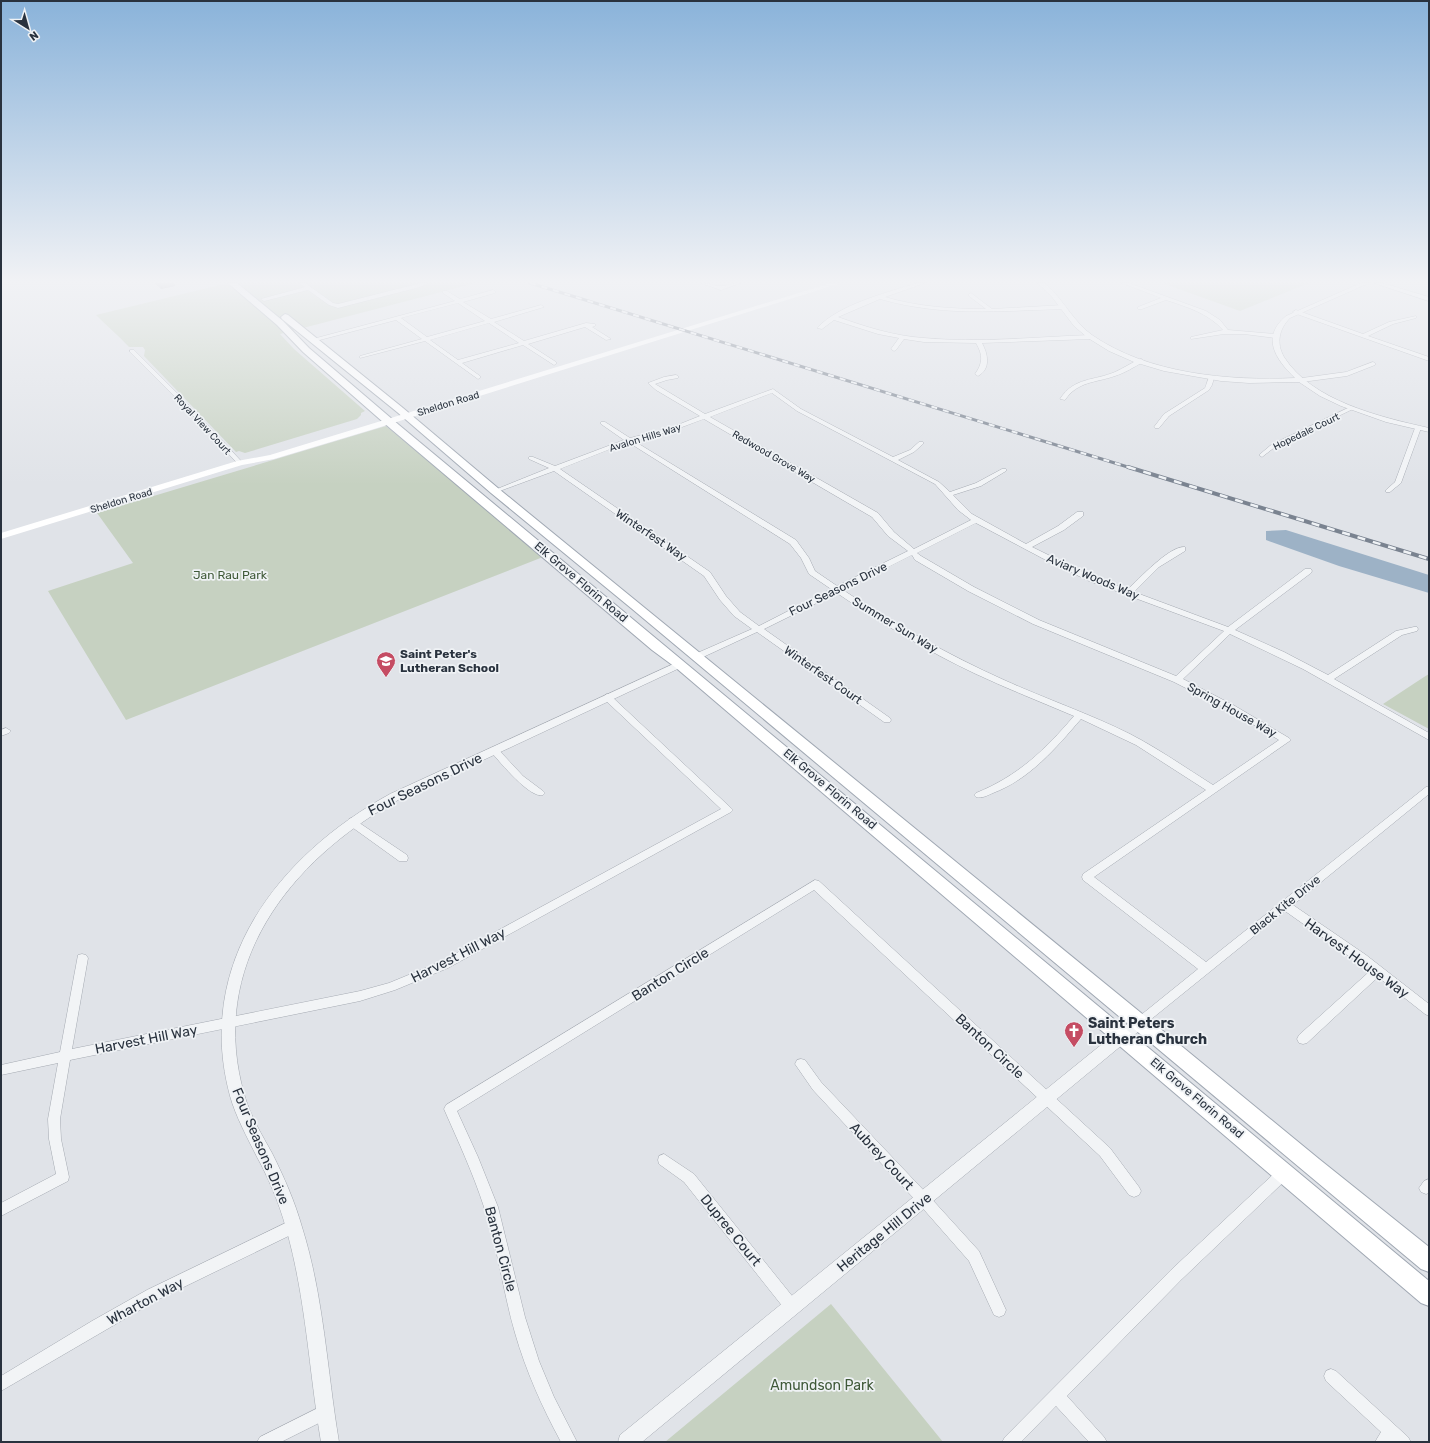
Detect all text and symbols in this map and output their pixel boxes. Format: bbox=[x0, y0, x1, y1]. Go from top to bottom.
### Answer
north arrow bbox=[8, 8, 48, 48]
text: N bbox=[27, 28, 41, 43]
street label: Sheldon Road bbox=[416, 389, 481, 419]
street label: Royal View Court bbox=[171, 392, 233, 457]
street label: Hopedale Court bbox=[1271, 411, 1342, 453]
street label: Avalon Hills Way bbox=[608, 421, 683, 455]
street label: Redwood Grove Way bbox=[730, 428, 818, 486]
street label: Sheldon Road bbox=[89, 486, 154, 516]
street label: Winterfest Way bbox=[613, 506, 690, 564]
street label: Elk Grove Florin Road bbox=[531, 539, 631, 625]
street label: Aviary Woods Way bbox=[1045, 551, 1142, 603]
street label: Four Seasons Drive bbox=[787, 559, 890, 619]
park label: Jan Rau Park bbox=[193, 568, 268, 582]
street label: Summer Sun Way bbox=[850, 594, 941, 656]
street label: Winterfest Court bbox=[781, 643, 865, 707]
place label: Saint Peter's Lutheran School bbox=[400, 647, 499, 675]
school or university icon: Saint Peter's Lutheran School bbox=[375, 650, 397, 678]
street label: Spring House Way bbox=[1185, 680, 1280, 741]
street label: Elk Grove Florin Road bbox=[780, 746, 880, 832]
street label: Four Seasons Drive bbox=[365, 749, 485, 820]
street label: Black Kite Drive bbox=[1247, 872, 1323, 938]
street label: Harvest House Way bbox=[1301, 915, 1413, 1002]
street label: Harvest Hill Way bbox=[408, 924, 509, 987]
street label: Banton Circle bbox=[629, 944, 712, 1005]
street label: Banton Circle bbox=[952, 1010, 1028, 1083]
place label: Saint Peters Lutheran Church bbox=[1088, 1015, 1207, 1048]
church icon: Saint Peters Lutheran Church bbox=[1063, 1020, 1085, 1048]
street label: Harvest Hill Way bbox=[93, 1021, 199, 1058]
street label: Elk Grove Florin Road bbox=[1147, 1055, 1247, 1141]
street label: Four Seasons Drive bbox=[228, 1085, 293, 1207]
street label: Aubrey Court bbox=[846, 1119, 918, 1194]
street label: Heritage Hill Drive bbox=[834, 1189, 935, 1276]
street label: Dupree Court bbox=[697, 1191, 765, 1270]
street label: Banton Circle bbox=[481, 1205, 520, 1294]
street label: Wharton Way bbox=[104, 1274, 187, 1329]
park label: Amundson Park bbox=[770, 1377, 874, 1394]

